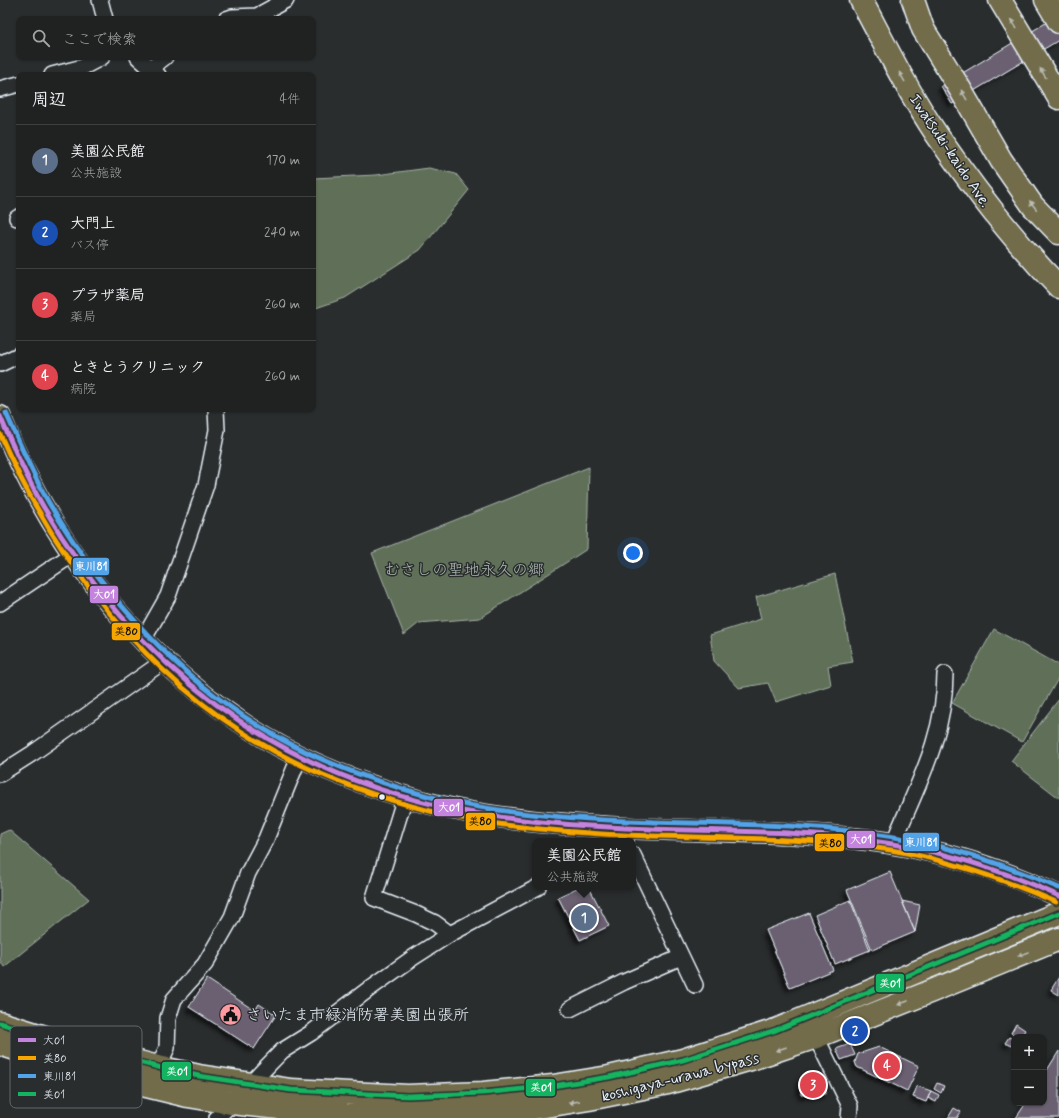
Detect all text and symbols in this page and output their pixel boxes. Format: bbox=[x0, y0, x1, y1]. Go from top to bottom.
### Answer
search box bbox=[16, 16, 316, 60]
one-way arrow bbox=[1010, 18, 1017, 30]
icon: search bbox=[30, 27, 52, 49]
text: ここで検索 bbox=[62, 30, 137, 50]
one-way arrow bbox=[1040, 67, 1047, 79]
one-way arrow bbox=[899, 71, 906, 83]
text: 周辺 bbox=[32, 89, 66, 111]
one-way arrow bbox=[960, 89, 967, 101]
street label: Iwatsuki-kaido Ave. bbox=[904, 90, 995, 212]
text: 4件 bbox=[279, 91, 300, 108]
text: 美園公民館 bbox=[70, 142, 145, 162]
text: 1 bbox=[42, 152, 48, 169]
text: 170 m bbox=[266, 152, 300, 169]
text: 公共施設 bbox=[70, 165, 122, 182]
one-way arrow bbox=[1028, 199, 1037, 210]
text: 大門上 bbox=[70, 214, 115, 234]
text: 2 bbox=[42, 224, 48, 241]
text: 240 m bbox=[264, 224, 300, 241]
text: バス停 bbox=[70, 237, 109, 254]
text: プラザ薬局 bbox=[70, 286, 145, 306]
text: 3 bbox=[42, 296, 48, 313]
text: 260 m bbox=[265, 296, 300, 313]
text: 薬局 bbox=[70, 309, 96, 326]
text: ときとうクリニック bbox=[70, 358, 205, 378]
text: 4 bbox=[41, 368, 49, 385]
text: 260 m bbox=[265, 368, 300, 385]
text: 病院 bbox=[70, 381, 96, 398]
your location bbox=[623, 543, 643, 563]
line badge: 東川81 bbox=[72, 557, 110, 576]
text: 東川81 bbox=[75, 560, 108, 574]
park label: むさしの聖地永久の郷 bbox=[384, 560, 544, 581]
line badge: 大01 bbox=[89, 585, 119, 604]
text: 大01 bbox=[93, 588, 115, 602]
line badge: 美80 bbox=[111, 622, 141, 641]
text: 美80 bbox=[114, 625, 138, 639]
unlabelled marker bbox=[377, 792, 387, 802]
line badge: 大01 bbox=[433, 798, 464, 817]
text: 大01 bbox=[438, 801, 460, 815]
line badge: 美80 bbox=[465, 812, 496, 831]
text: 美80 bbox=[468, 815, 492, 829]
line badge: 大01 bbox=[846, 830, 876, 849]
line badge: 東川81 bbox=[902, 832, 940, 852]
line badge: 美80 bbox=[814, 833, 845, 852]
text: 大01 bbox=[850, 833, 872, 847]
text: 東川81 bbox=[905, 836, 938, 850]
text: 美80 bbox=[818, 837, 842, 851]
popup bbox=[532, 838, 636, 890]
text: 美園公民館 bbox=[546, 846, 622, 866]
text: 公共施設 bbox=[546, 869, 599, 886]
pin: 1 bbox=[571, 903, 597, 933]
one-way arrow bbox=[1016, 951, 1028, 957]
line badge: 美01 bbox=[875, 973, 905, 993]
text: 美01 bbox=[879, 977, 901, 991]
one-way arrow bbox=[896, 1000, 908, 1006]
public building icon: さいたま市緑消防署美園出張所 bbox=[217, 1001, 243, 1027]
place label: さいたま市緑消防署美園出張所 bbox=[246, 1005, 469, 1026]
pin: 2 bbox=[842, 1016, 868, 1046]
legend bbox=[10, 1026, 142, 1108]
text: 大01 bbox=[43, 1034, 65, 1048]
map controls bbox=[1011, 1034, 1047, 1106]
button: + bbox=[1011, 1034, 1047, 1070]
one-way arrow bbox=[775, 1046, 787, 1052]
street label: koshigaya-urawa bypass bbox=[599, 1048, 761, 1107]
pin: 4 bbox=[874, 1051, 900, 1081]
text: 美80 bbox=[43, 1052, 67, 1066]
line badge: 美01 bbox=[161, 1061, 192, 1081]
text: 美01 bbox=[166, 1065, 188, 1079]
text: 東川81 bbox=[43, 1070, 76, 1084]
pin: 3 bbox=[800, 1070, 826, 1100]
button: − bbox=[1011, 1070, 1047, 1106]
line badge: 美01 bbox=[525, 1078, 556, 1097]
text: 美01 bbox=[530, 1081, 552, 1095]
text: 美01 bbox=[43, 1088, 65, 1102]
one-way arrow bbox=[568, 1099, 580, 1105]

